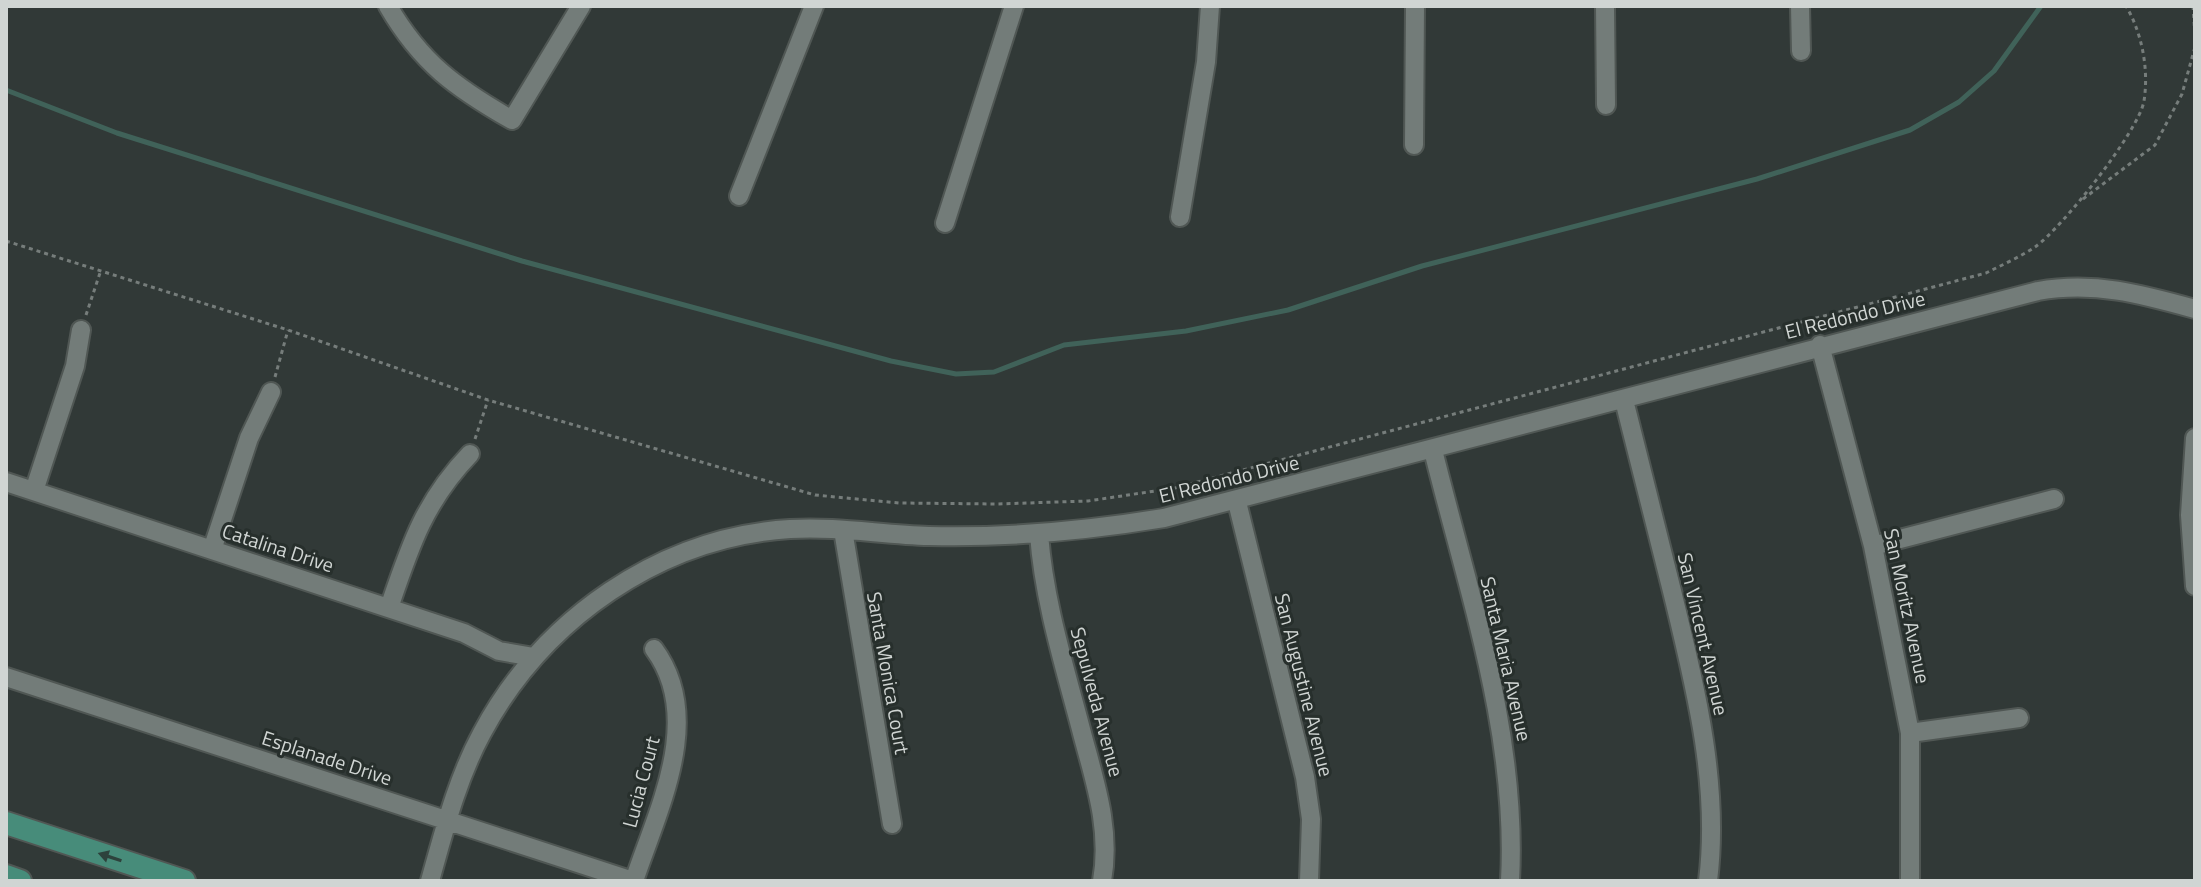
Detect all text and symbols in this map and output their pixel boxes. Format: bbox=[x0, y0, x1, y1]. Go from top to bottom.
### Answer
street label: El Redondo Drive bbox=[1782, 282, 1928, 347]
street label: El Redondo Drive bbox=[1156, 446, 1302, 511]
street label: Catalina Drive bbox=[218, 515, 338, 580]
street label: San Moritz Avenue bbox=[1876, 526, 1939, 686]
street label: San Vincent Avenue bbox=[1670, 549, 1737, 718]
street label: Santa Maria Avenue bbox=[1472, 574, 1540, 744]
street label: Santa Monica Court bbox=[859, 589, 918, 757]
street label: San Augustine Avenue bbox=[1267, 590, 1342, 780]
street label: Sepulveda Avenue bbox=[1063, 624, 1132, 780]
street label: Esplanade Drive bbox=[258, 722, 396, 793]
street label: Lucia Court bbox=[613, 733, 668, 831]
one-way arrow bbox=[97, 850, 121, 862]

